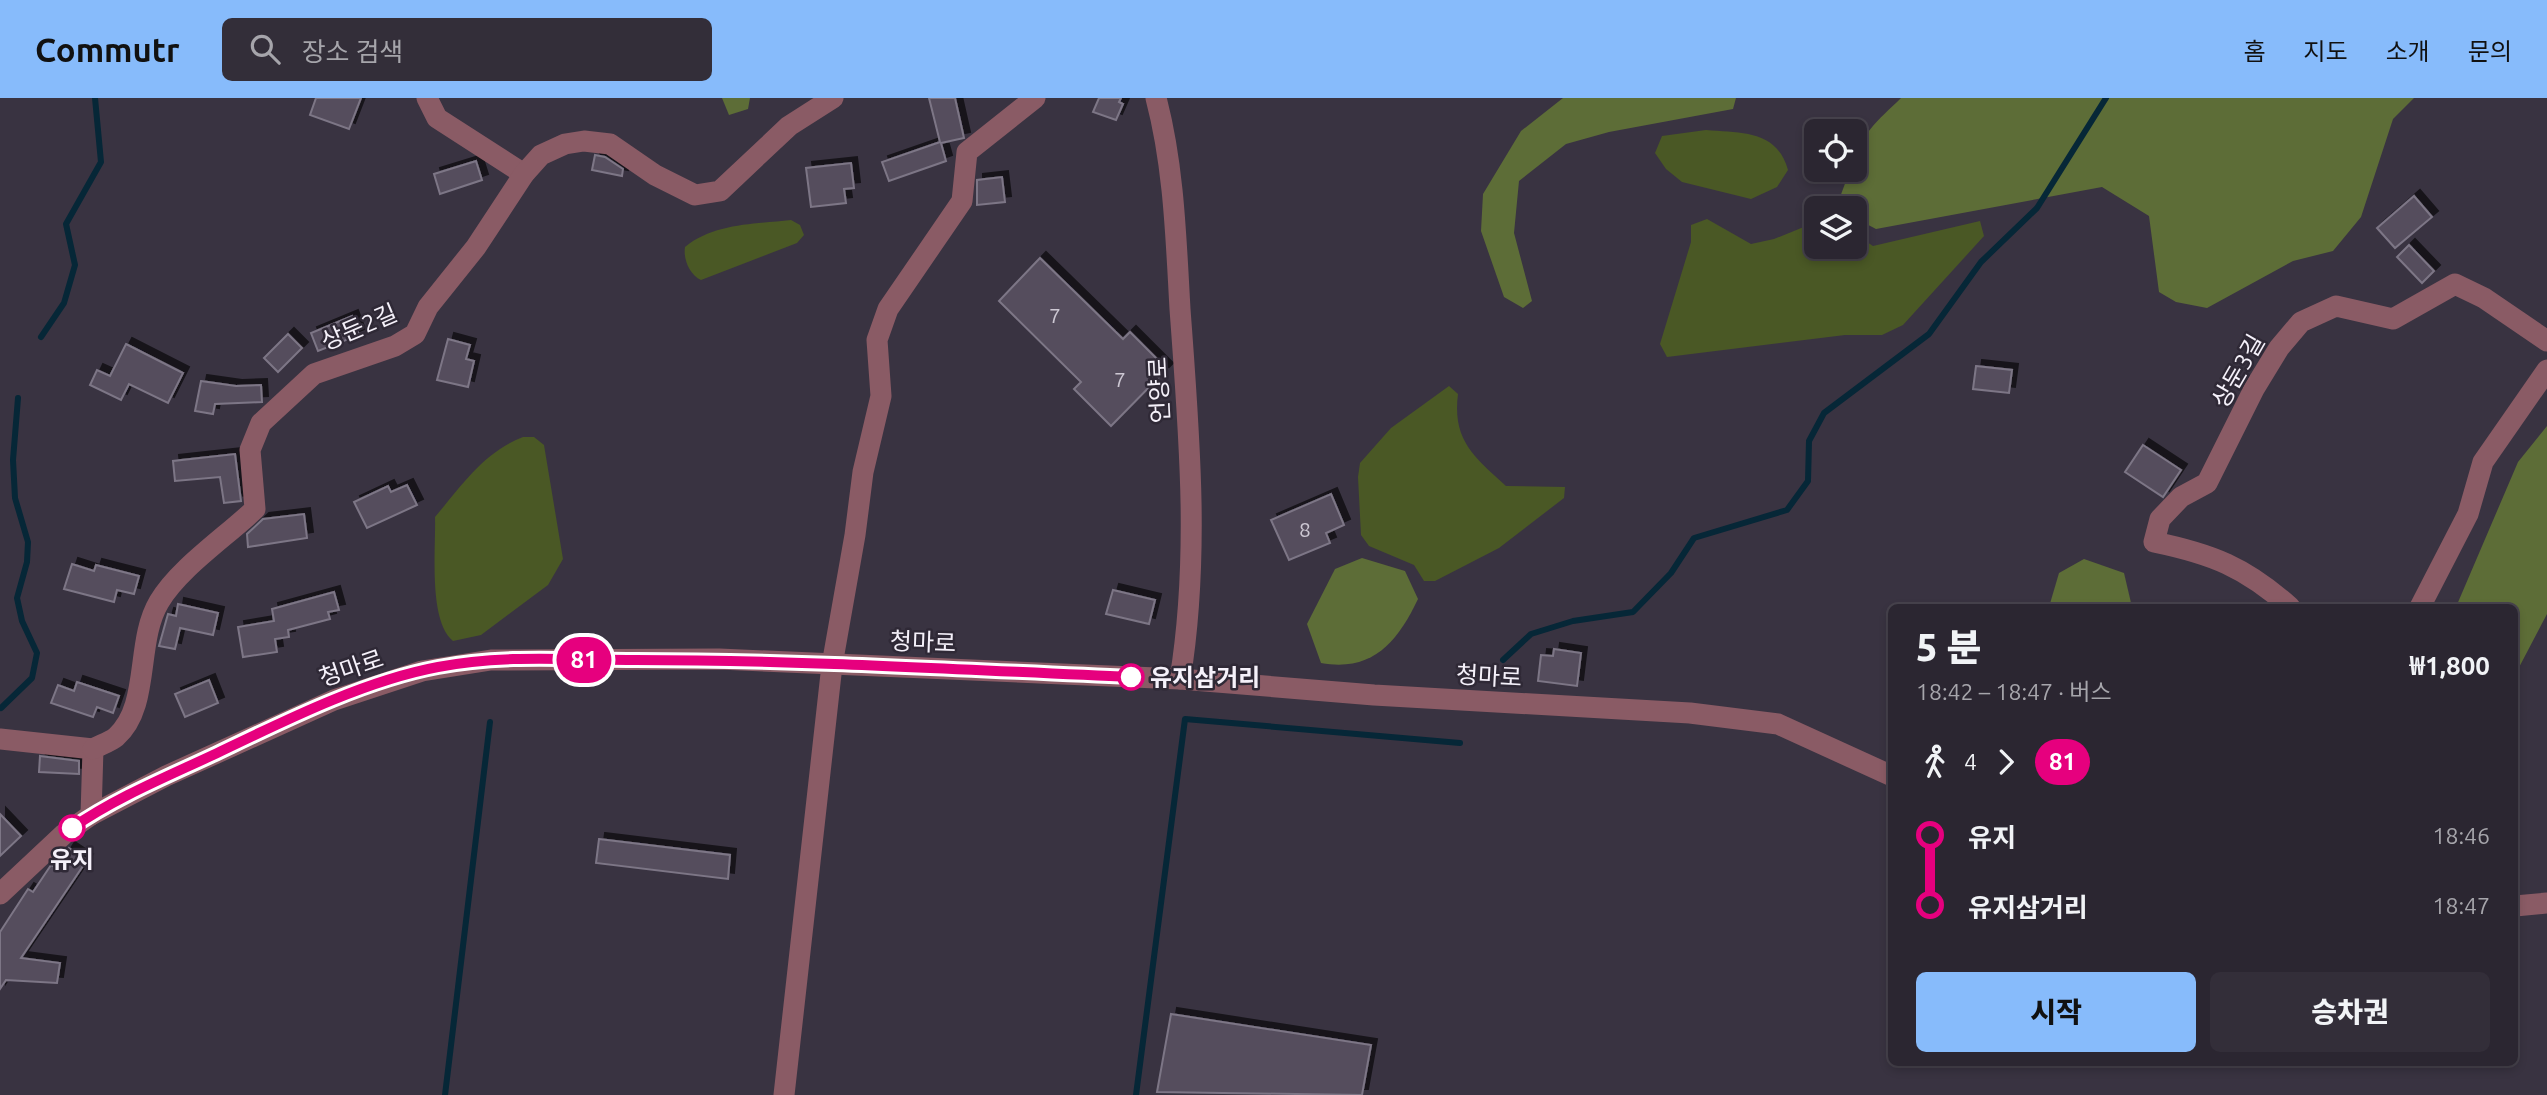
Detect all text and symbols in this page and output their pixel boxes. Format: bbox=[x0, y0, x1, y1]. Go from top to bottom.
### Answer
search box bbox=[222, 18, 712, 81]
icon: search bbox=[246, 30, 284, 68]
text: Commutr bbox=[35, 31, 180, 68]
text: 장소 검색 bbox=[302, 37, 403, 66]
text: 홈 bbox=[2243, 38, 2265, 65]
text: 지도 bbox=[2303, 38, 2348, 65]
text: 소개 bbox=[2386, 38, 2430, 65]
text: 문의 bbox=[2468, 38, 2512, 65]
map controls bbox=[1804, 119, 1867, 259]
button: locate bbox=[1804, 119, 1867, 182]
button: layers bbox=[1804, 196, 1867, 259]
street label: 상둔2길 bbox=[317, 299, 401, 355]
house number: 7 bbox=[1049, 303, 1061, 327]
street label: 상둔3길 bbox=[2206, 330, 2270, 412]
street label: 언양로 bbox=[1144, 356, 1174, 424]
house number: 7 bbox=[1114, 367, 1126, 391]
house number: 8 bbox=[1299, 517, 1311, 541]
text: 5 분 bbox=[1916, 626, 1982, 668]
street label: 청마로 bbox=[889, 627, 957, 657]
line badge: 81 bbox=[552, 637, 616, 683]
street label: 청마로 bbox=[315, 644, 387, 692]
text: 81 bbox=[570, 646, 598, 673]
text: ₩1,800 bbox=[2410, 651, 2490, 680]
street label: 청마로 bbox=[1455, 661, 1523, 691]
marker: 유지삼거리 bbox=[1118, 664, 1144, 690]
place label: 유지삼거리 bbox=[1150, 664, 1260, 691]
text: 18:42 – 18:47 · 버스 bbox=[1916, 679, 2112, 704]
icon: walk bbox=[1916, 743, 1954, 781]
icon: forward bbox=[1987, 743, 2025, 781]
text: 81 bbox=[2049, 748, 2076, 775]
text: 4 bbox=[1964, 749, 1977, 774]
marker: 유지 bbox=[59, 815, 85, 841]
text: 유지 bbox=[1968, 823, 2016, 852]
text: 18:46 bbox=[2432, 823, 2490, 848]
place label: 유지 bbox=[50, 846, 94, 873]
text: 유지삼거리 bbox=[1968, 893, 2088, 922]
text: 18:47 bbox=[2432, 893, 2490, 918]
button: 시작 bbox=[1916, 972, 2196, 1052]
button: 승차권 bbox=[2210, 972, 2490, 1052]

